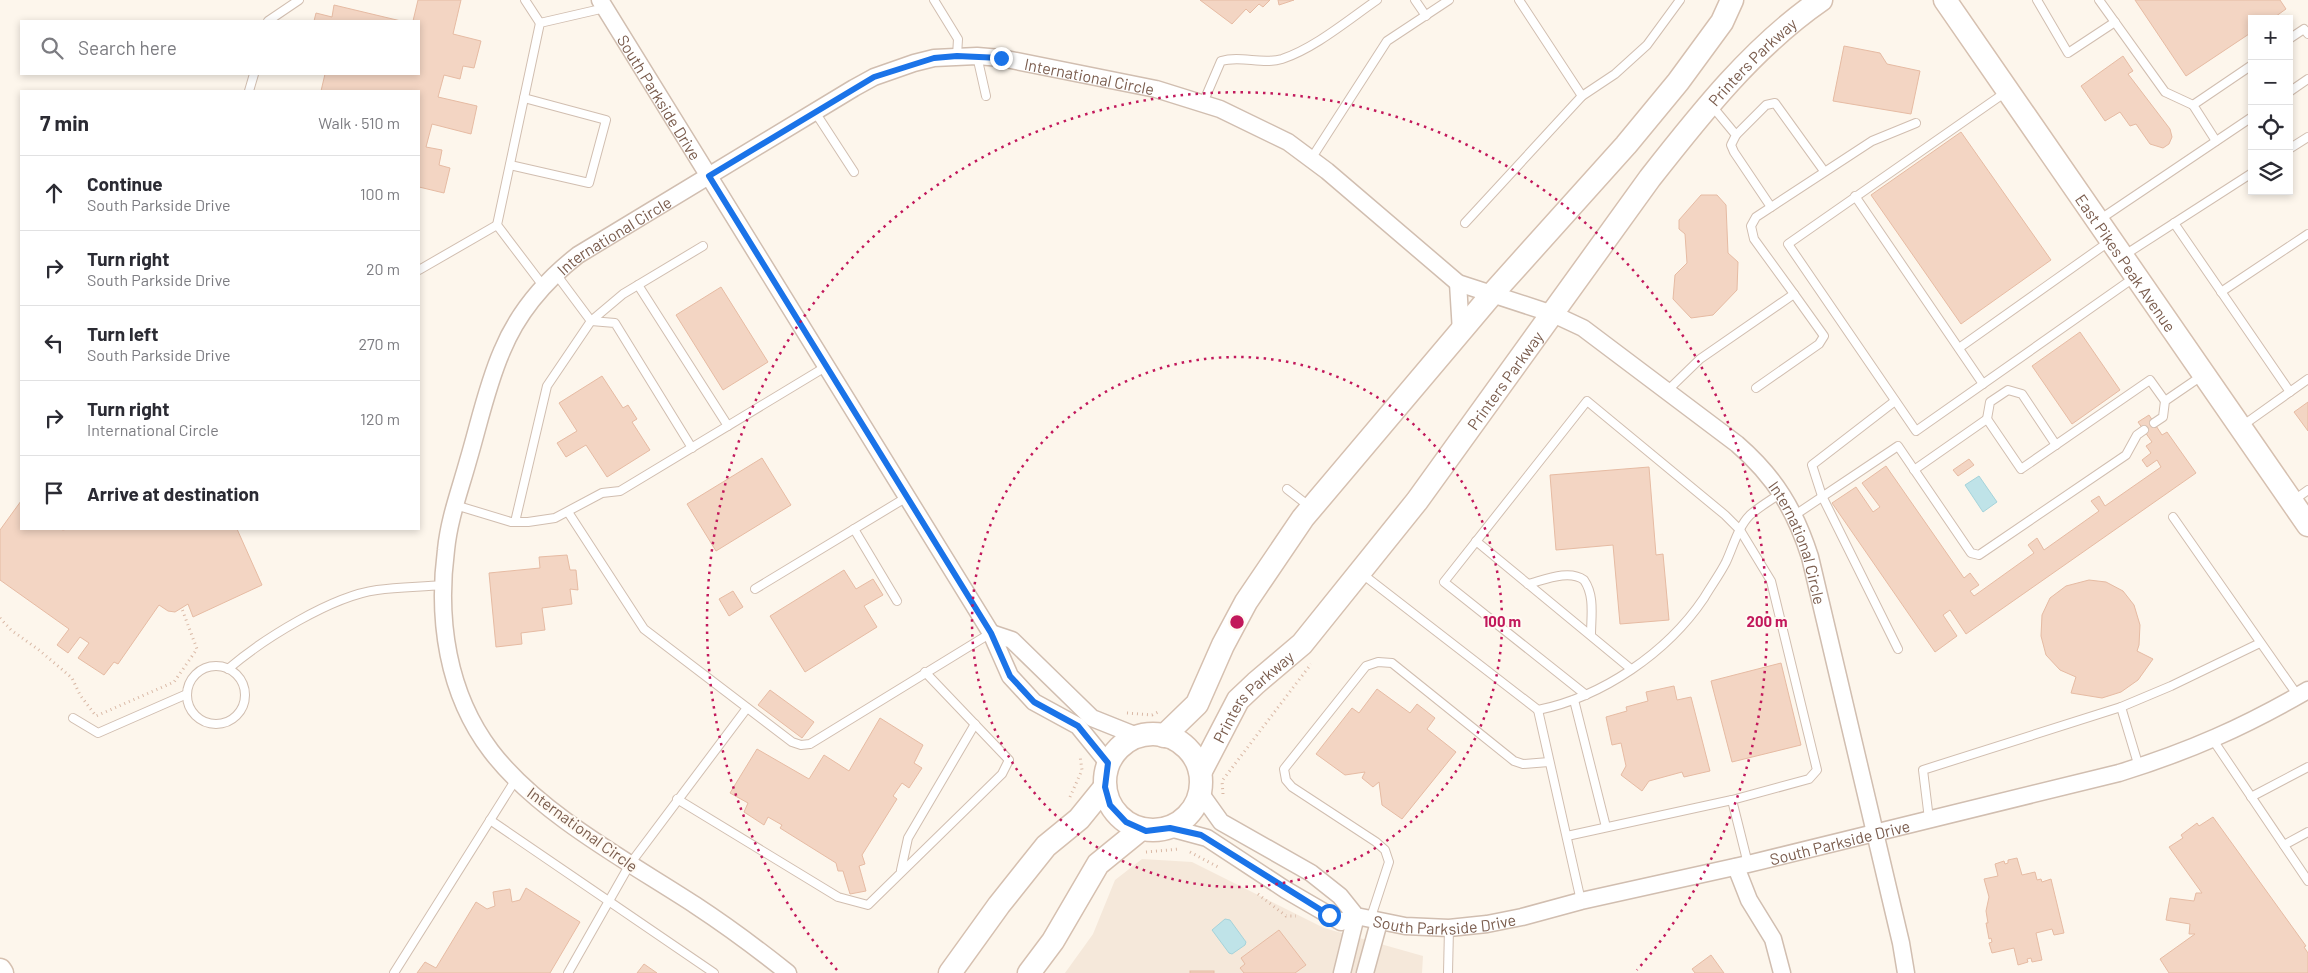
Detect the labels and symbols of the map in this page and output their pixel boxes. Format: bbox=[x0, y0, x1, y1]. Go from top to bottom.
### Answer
street label: Printers Parkway bbox=[1704, 13, 1800, 109]
street label: South Parkside Drive bbox=[614, 31, 706, 163]
route end bbox=[990, 47, 1013, 70]
street label: International Circle bbox=[1023, 53, 1156, 98]
street label: East Pikes Peak Avenue bbox=[2072, 190, 2181, 335]
street label: International Circle bbox=[552, 192, 674, 278]
street label: Printers Parkway bbox=[1462, 326, 1547, 433]
street label: International Circle bbox=[1766, 477, 1830, 606]
text: 100 m bbox=[1483, 612, 1521, 630]
text: 200 m bbox=[1746, 612, 1788, 630]
centre of rings bbox=[1228, 613, 1246, 631]
street label: Printers Parkway bbox=[1208, 646, 1298, 746]
street label: International Circle bbox=[524, 783, 642, 875]
street label: South Parkside Drive bbox=[1768, 815, 1912, 868]
route start bbox=[1318, 904, 1341, 927]
street label: South Parkside Drive bbox=[1371, 909, 1517, 938]

